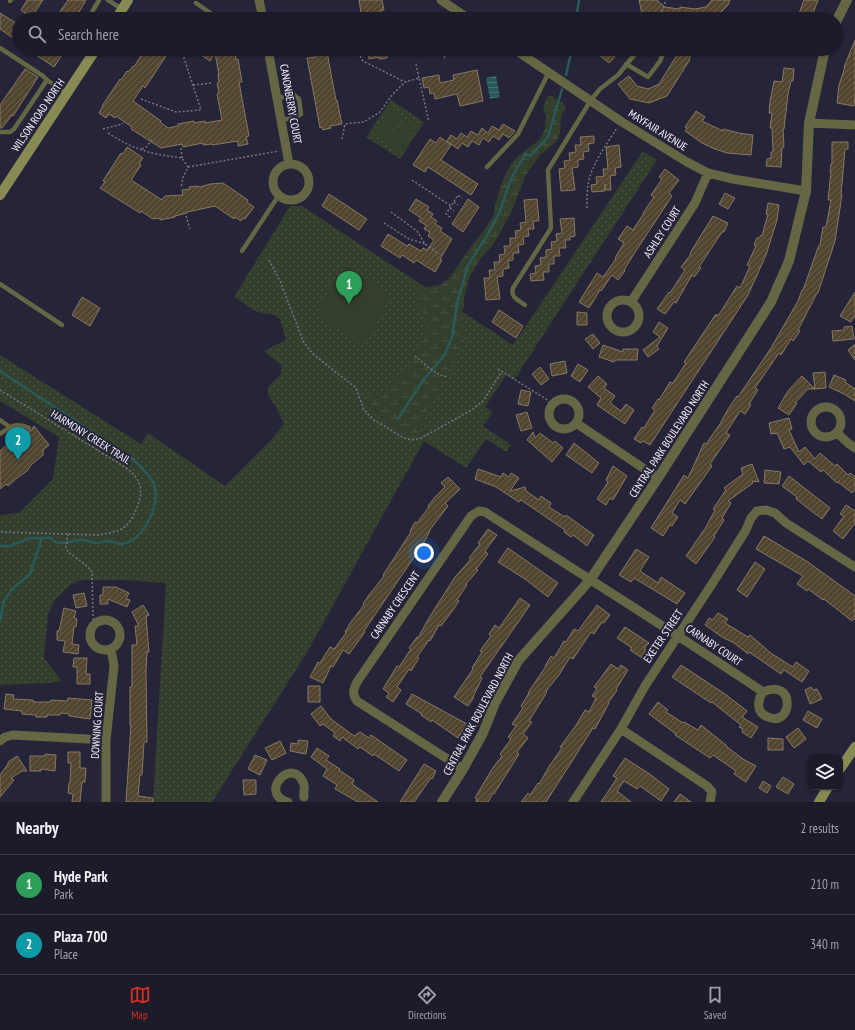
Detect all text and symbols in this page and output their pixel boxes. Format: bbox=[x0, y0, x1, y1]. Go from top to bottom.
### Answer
search box bbox=[12, 12, 843, 56]
icon: search bbox=[26, 23, 48, 45]
text: Search here bbox=[58, 25, 119, 44]
street label: CANONBERRY COURT bbox=[277, 63, 305, 145]
street label: WILSON ROAD NORTH bbox=[8, 76, 68, 154]
street label: MAYFAIR AVENUE bbox=[626, 106, 690, 154]
street label: ASHLEY COURT bbox=[640, 204, 684, 260]
pin: 1 bbox=[336, 271, 362, 304]
street label: CENTRAL PARK BOULEVARD NORTH bbox=[626, 378, 712, 500]
street label: HARMONY CREEK TRAIL bbox=[48, 407, 134, 467]
pin: 2 bbox=[5, 427, 31, 460]
your location bbox=[414, 543, 434, 563]
street label: CARNABY CRESCENT bbox=[367, 568, 423, 642]
street label: EXETER STREET bbox=[640, 607, 686, 665]
street label: CARNABY COURT bbox=[683, 621, 745, 669]
street label: CENTRAL PARK BOULEVARD NORTH bbox=[440, 650, 516, 778]
street label: DOWNING COURT bbox=[88, 691, 106, 759]
map controls bbox=[807, 754, 843, 790]
button: layers bbox=[807, 754, 843, 790]
text: Nearby bbox=[16, 817, 59, 839]
text: 2 results bbox=[800, 820, 839, 837]
text: Hyde Park bbox=[54, 867, 108, 886]
text: 1 bbox=[26, 876, 32, 893]
text: 210 m bbox=[810, 876, 839, 893]
text: Park bbox=[54, 886, 73, 903]
text: Plaza 700 bbox=[54, 927, 108, 946]
text: 2 bbox=[26, 936, 32, 953]
text: 340 m bbox=[810, 936, 839, 953]
text: Place bbox=[54, 946, 78, 963]
tab: Map bbox=[129, 984, 151, 1022]
tab: Directions bbox=[408, 984, 446, 1022]
tab: Saved bbox=[704, 984, 726, 1022]

